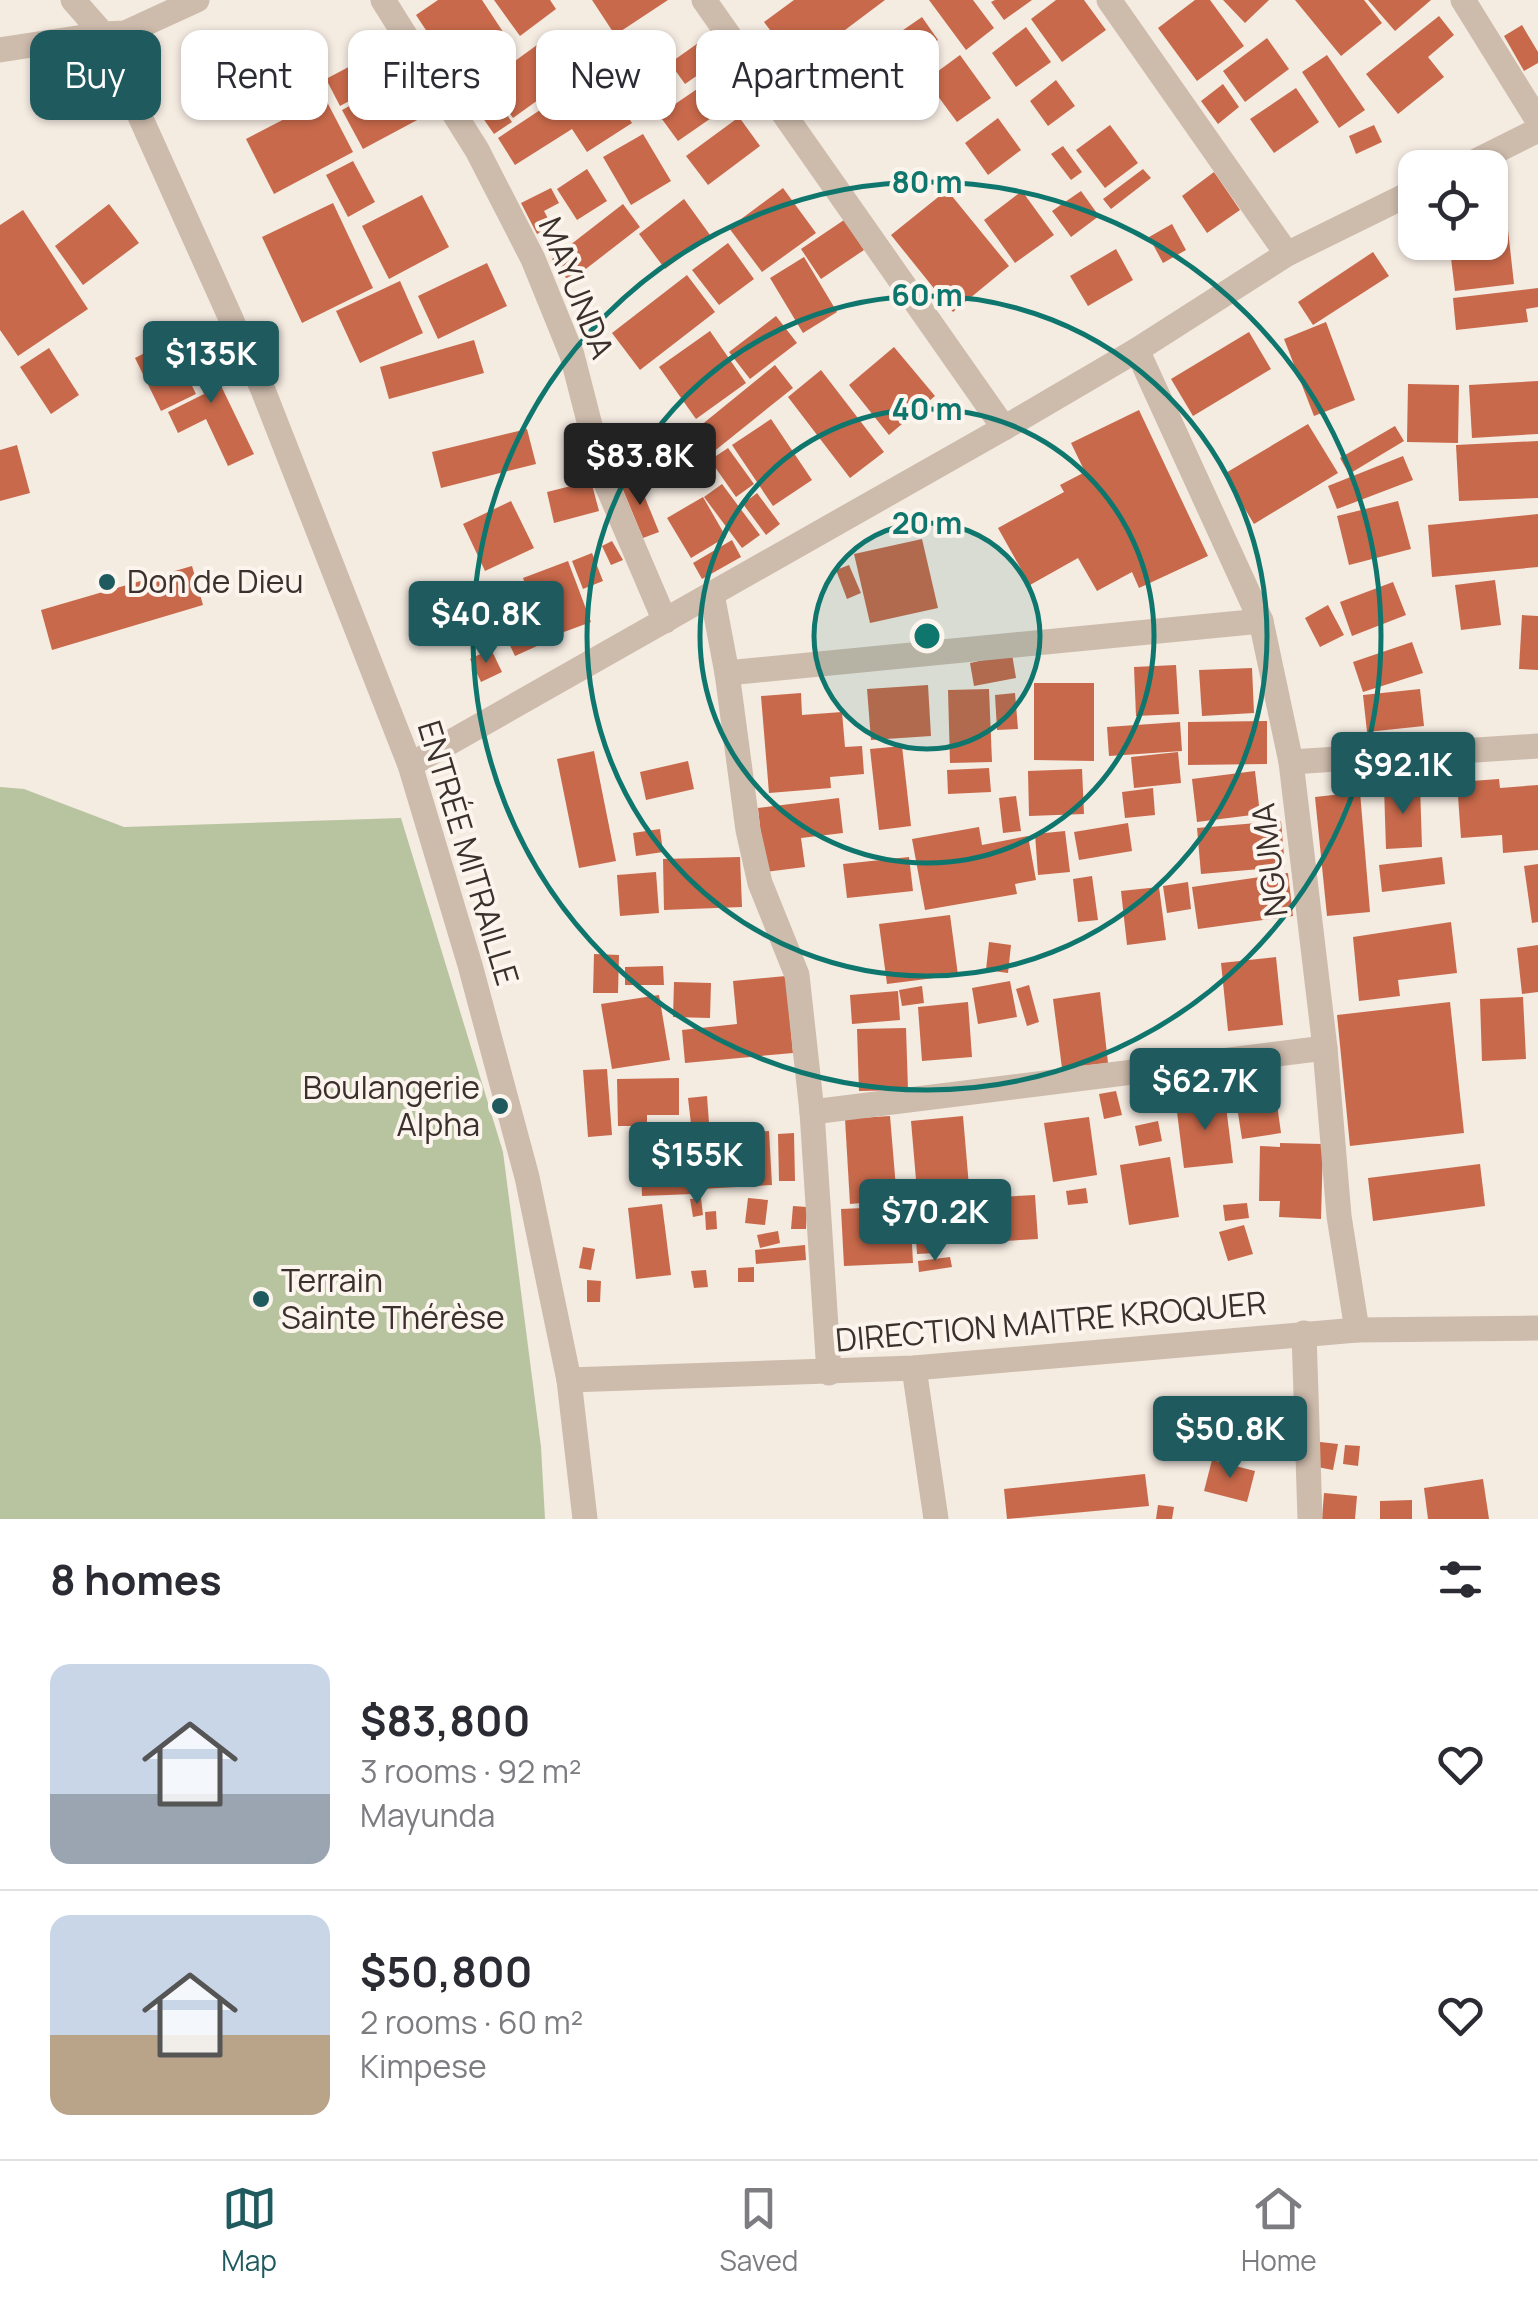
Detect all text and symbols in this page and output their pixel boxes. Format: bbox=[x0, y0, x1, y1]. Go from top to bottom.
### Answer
chip: Buy bbox=[30, 30, 161, 120]
chip: Rent bbox=[181, 30, 328, 120]
chip: Filters bbox=[348, 30, 516, 120]
chip: New bbox=[536, 30, 676, 120]
chip: Apartment bbox=[696, 30, 939, 120]
map controls bbox=[1398, 150, 1508, 260]
button: locate bbox=[1398, 150, 1508, 260]
text: 80 m bbox=[891, 161, 963, 202]
street label: MAYUNDA bbox=[529, 211, 625, 365]
text: 60 m bbox=[891, 274, 963, 315]
pin: $135K bbox=[141, 321, 281, 406]
text: $135K bbox=[165, 331, 257, 375]
text: 40 m bbox=[892, 388, 962, 429]
pin: $83.8K bbox=[559, 423, 721, 508]
text: $83.8K bbox=[586, 433, 694, 477]
text: 20 m bbox=[892, 502, 962, 543]
place label: Don de Dieu bbox=[127, 559, 304, 603]
marker: Don de Dieu bbox=[96, 571, 118, 593]
pin: $40.8K bbox=[405, 581, 567, 666]
text: $40.8K bbox=[431, 591, 541, 635]
centre of rings bbox=[909, 618, 945, 654]
street label: ENTRÉE MITRAILLE bbox=[408, 715, 530, 990]
pin: $92.1K bbox=[1322, 732, 1484, 817]
text: $92.1K bbox=[1353, 742, 1453, 786]
street label: NGUMA bbox=[1240, 801, 1298, 919]
pin: $62.7K bbox=[1124, 1048, 1286, 1133]
text: $62.7K bbox=[1152, 1058, 1258, 1102]
place label: Boulangerie Alpha bbox=[303, 1065, 480, 1146]
marker: Boulangerie Alpha bbox=[489, 1095, 511, 1117]
pin: $155K bbox=[627, 1122, 767, 1207]
text: $155K bbox=[651, 1132, 743, 1176]
pin: $70.2K bbox=[854, 1179, 1016, 1264]
text: $70.2K bbox=[881, 1189, 989, 1233]
place label: Terrain Sainte Thérèse bbox=[281, 1258, 505, 1339]
street label: DIRECTION MAITRE KROQUER bbox=[834, 1280, 1268, 1362]
marker: Terrain Sainte Thérèse bbox=[250, 1288, 272, 1310]
pin: $50.8K bbox=[1149, 1396, 1311, 1481]
text: $50.8K bbox=[1175, 1406, 1285, 1450]
text: 8 homes bbox=[50, 1550, 222, 1608]
icon: filters bbox=[1433, 1552, 1488, 1607]
text: $83,800 bbox=[360, 1691, 530, 1749]
icon: home bbox=[130, 1704, 250, 1824]
icon: heart bbox=[1433, 1737, 1488, 1792]
text: 3 rooms · 92 m² bbox=[360, 1749, 582, 1793]
text: Mayunda bbox=[360, 1793, 495, 1837]
text: $50,800 bbox=[360, 1942, 532, 2000]
icon: home bbox=[130, 1955, 250, 2075]
icon: heart bbox=[1433, 1988, 1488, 2043]
text: 2 rooms · 60 m² bbox=[360, 2000, 583, 2044]
text: Kimpese bbox=[360, 2044, 487, 2088]
tab: Map bbox=[221, 2181, 277, 2279]
tab: Saved bbox=[720, 2181, 798, 2279]
tab: Home bbox=[1241, 2181, 1317, 2279]

